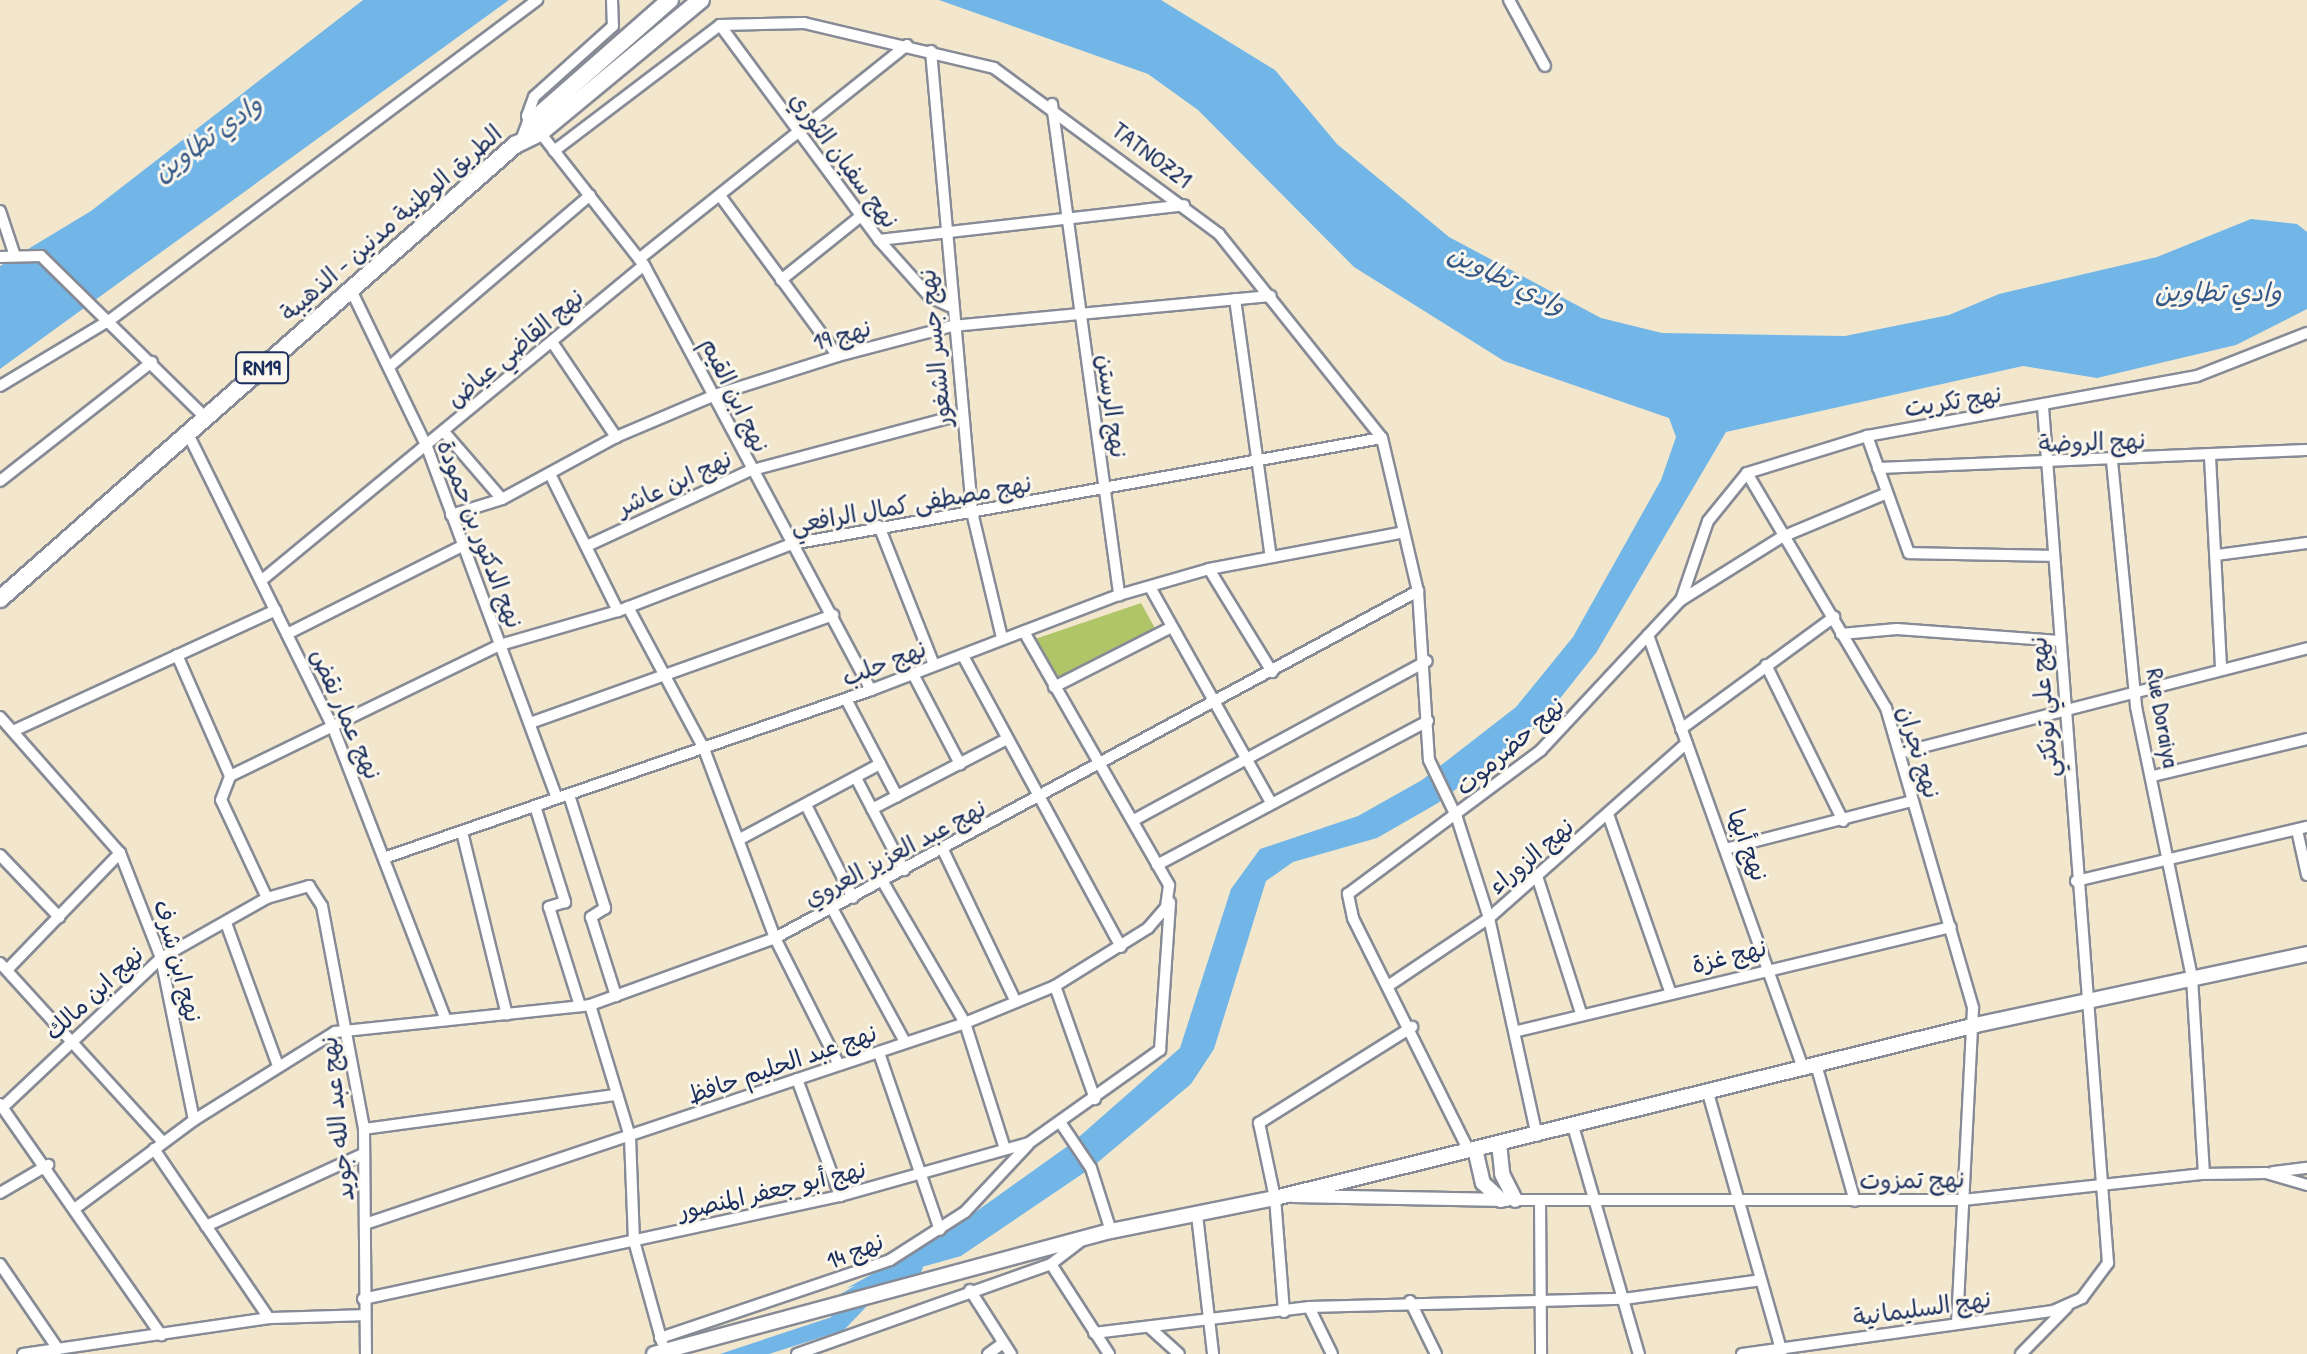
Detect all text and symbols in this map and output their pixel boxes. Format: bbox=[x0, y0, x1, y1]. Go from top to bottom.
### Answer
street label: نهج سفيان الثوري bbox=[783, 86, 905, 234]
water label: وادي تطاوين bbox=[147, 88, 267, 188]
street label: TATNOZ21 bbox=[1106, 116, 1198, 194]
street label: الطريق الوطنية مدنين - الذهيبة bbox=[274, 119, 508, 327]
water label: وادي تطاوين bbox=[1443, 237, 1571, 321]
street label: نهج جسر الشغور bbox=[912, 268, 958, 428]
water label: وادي تطاوين bbox=[2155, 276, 2281, 308]
street label: نهج القاضي عياض bbox=[441, 282, 589, 414]
street label: نهج 19 bbox=[810, 313, 874, 357]
street label: نهج ابن القيم bbox=[695, 333, 775, 457]
road number: RN19 bbox=[234, 350, 290, 386]
street label: نهج الرستن bbox=[1090, 352, 1134, 460]
street label: نهج تكريت bbox=[1902, 379, 2004, 423]
street label: نهج الروضة bbox=[2038, 426, 2146, 458]
street label: نهج الدكتور بن حمودة bbox=[431, 436, 529, 632]
street label: نهج ابن عاشر bbox=[612, 444, 736, 522]
street label: نهج مصطفى كمال الرافعي bbox=[788, 469, 1034, 539]
street label: نهج حلب bbox=[838, 634, 930, 692]
street label: نهج علي تونكتي bbox=[2023, 635, 2065, 779]
street label: نهج عمار نقض bbox=[304, 644, 388, 784]
street label: Rue Doraiya bbox=[2140, 666, 2186, 770]
street label: نهج حضرموت bbox=[1450, 691, 1570, 801]
street label: نهج نجران bbox=[1891, 702, 1947, 802]
street label: نهج عبد العزيز العروي bbox=[799, 793, 991, 913]
street label: نهج أبها bbox=[1722, 805, 1774, 885]
street label: نهج الزوراء bbox=[1482, 812, 1580, 900]
street label: نهج ابن شرف bbox=[148, 897, 208, 1025]
street label: نهج غزة bbox=[1689, 933, 1769, 979]
street label: نهج ابن مالك bbox=[39, 940, 149, 1046]
street label: نهج عبد الحليم حافظ bbox=[683, 1018, 881, 1110]
street label: نهج عبد الله جويد bbox=[314, 1035, 360, 1203]
street label: نهج أبو جعفر المنصور bbox=[675, 1154, 869, 1226]
street label: نهج تمزوت bbox=[1859, 1165, 1965, 1195]
street label: نهج 14 bbox=[822, 1227, 888, 1275]
street label: نهج السليمانية bbox=[1851, 1284, 1993, 1332]

